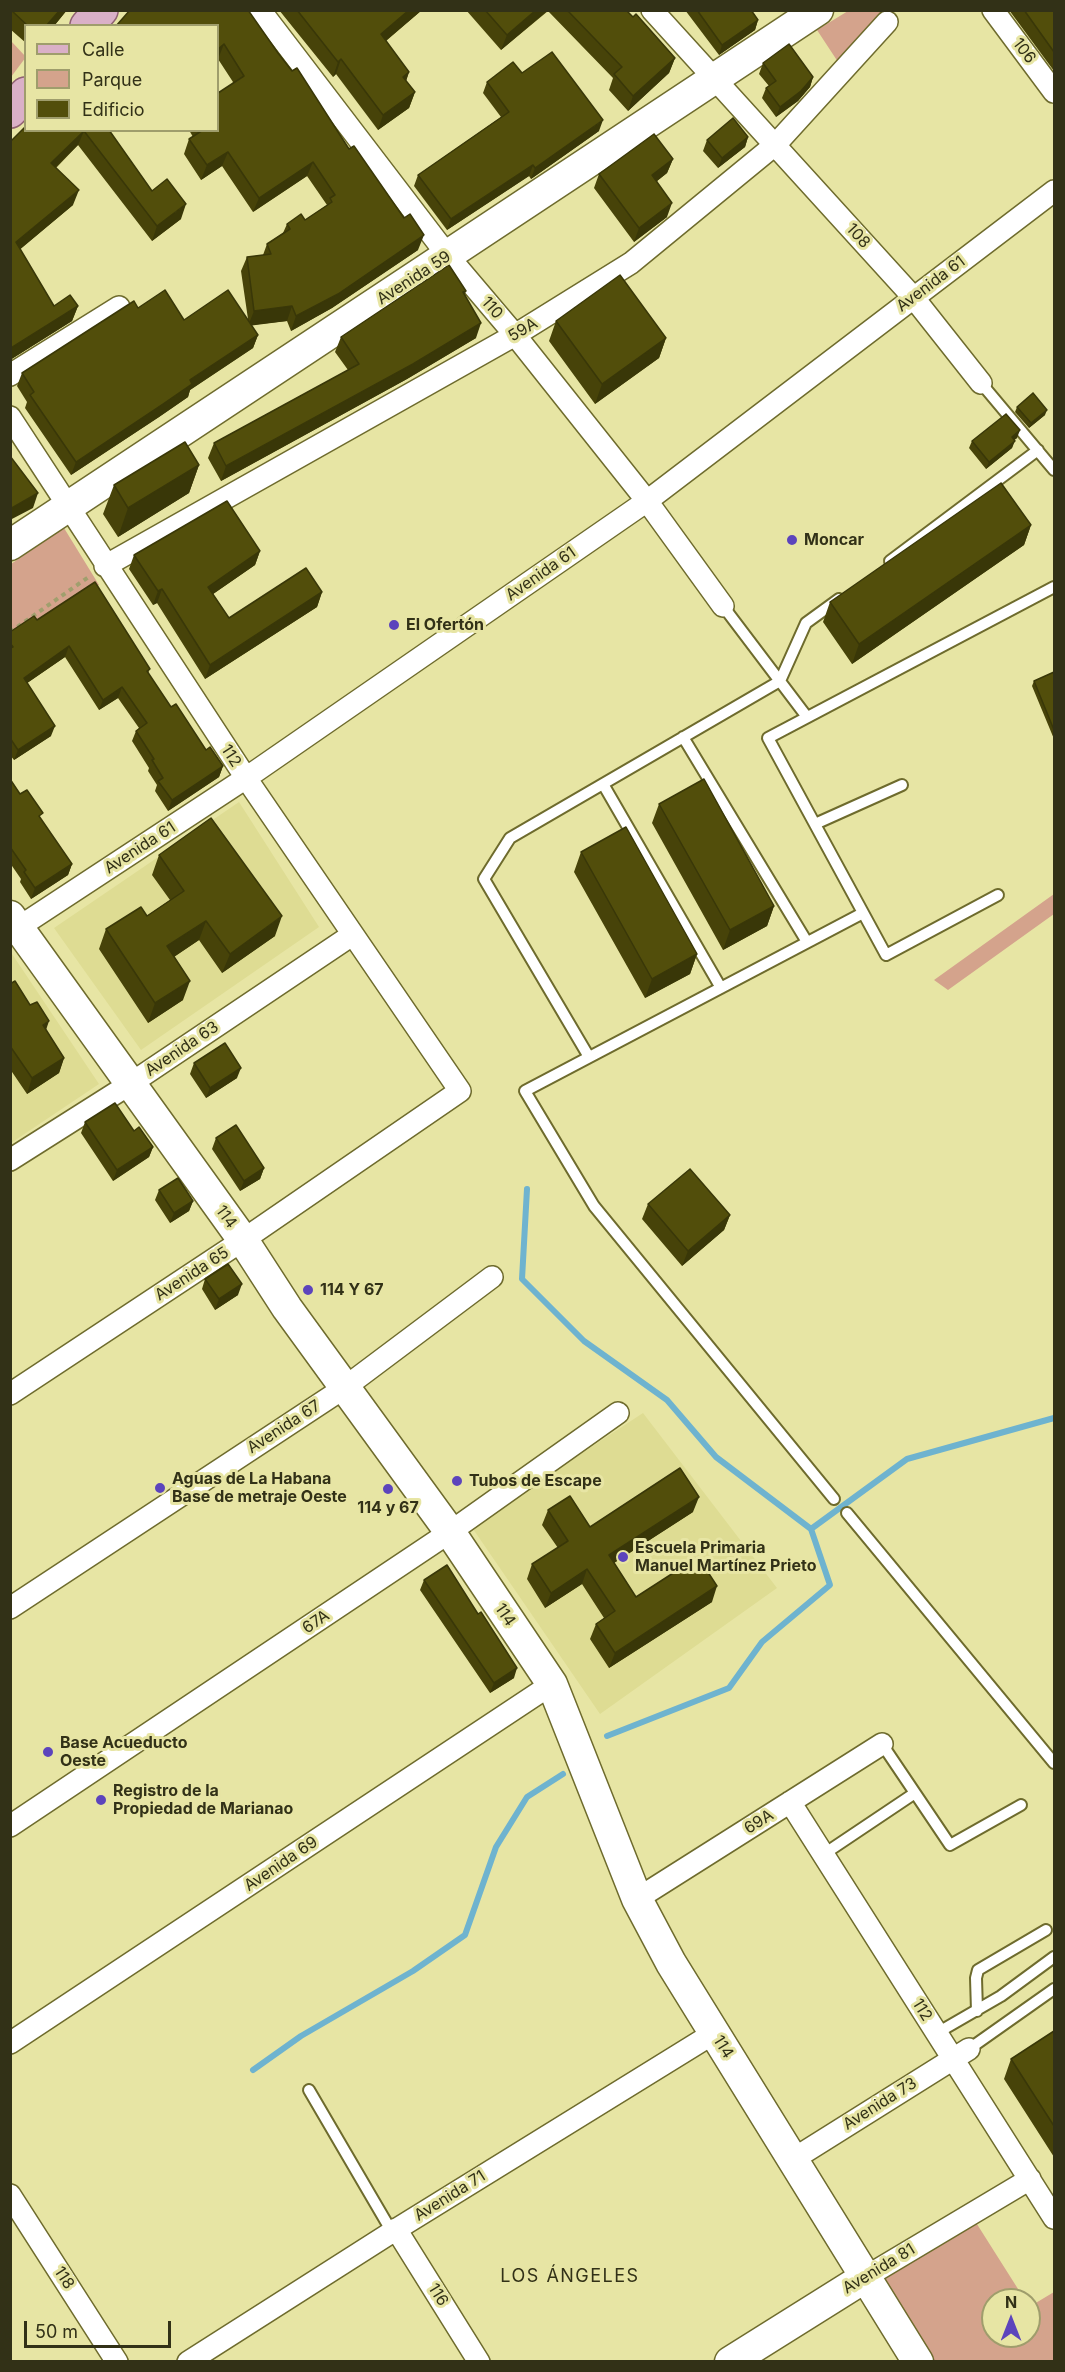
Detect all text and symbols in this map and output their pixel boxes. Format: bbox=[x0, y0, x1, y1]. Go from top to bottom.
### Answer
legend bbox=[24, 24, 219, 132]
street label: 106 bbox=[1008, 35, 1040, 67]
text: Calle bbox=[82, 39, 124, 60]
text: Parque bbox=[82, 69, 142, 90]
text: Edificio bbox=[82, 99, 145, 120]
street label: 108 bbox=[842, 220, 874, 252]
street label: Avenida 59 bbox=[373, 247, 455, 309]
street label: Avenida 61 bbox=[893, 252, 969, 316]
street label: 110 bbox=[477, 293, 507, 323]
street label: 59A bbox=[505, 314, 541, 346]
place label: Moncar bbox=[804, 530, 864, 550]
marker: Moncar bbox=[785, 533, 799, 547]
street label: Avenida 61 bbox=[502, 543, 580, 605]
place label: El Ofertón bbox=[406, 615, 484, 635]
marker: El Ofertón bbox=[387, 618, 401, 632]
street label: 112 bbox=[217, 741, 245, 771]
street label: Avenida 61 bbox=[101, 818, 179, 878]
street label: Avenida 63 bbox=[142, 1017, 222, 1081]
street label: 114 bbox=[211, 1202, 241, 1232]
street label: Avenida 65 bbox=[151, 1243, 233, 1305]
place label: 114 Y 67 bbox=[320, 1280, 384, 1300]
marker: 114 Y 67 bbox=[301, 1283, 315, 1297]
street label: Avenida 67 bbox=[244, 1396, 324, 1458]
place label: Aguas de La Habana Base de metraje Oeste bbox=[172, 1469, 347, 1507]
place label: Tubos de Escape bbox=[469, 1471, 602, 1491]
marker: Tubos de Escape bbox=[450, 1474, 464, 1488]
marker: Aguas de La Habana Base de metraje Oeste bbox=[153, 1481, 167, 1495]
marker: 114 y 67 bbox=[381, 1482, 395, 1496]
place label: 114 y 67 bbox=[357, 1498, 419, 1518]
place label: Escuela Primaria Manuel Martínez Prieto bbox=[635, 1538, 816, 1576]
marker: Escuela Primaria Manuel Martínez Prieto bbox=[616, 1550, 630, 1564]
street label: 114 bbox=[491, 1600, 519, 1630]
street label: 67A bbox=[299, 1606, 333, 1638]
place label: Base Acueducto Oeste bbox=[60, 1733, 188, 1771]
marker: Base Acueducto Oeste bbox=[41, 1745, 55, 1759]
place label: Registro de la Propiedad de Marianao bbox=[113, 1781, 293, 1819]
marker: Registro de la Propiedad de Marianao bbox=[94, 1793, 108, 1807]
street label: 69A bbox=[741, 1806, 777, 1838]
street label: Avenida 69 bbox=[241, 1832, 321, 1896]
street label: 112 bbox=[908, 1995, 936, 2025]
street label: 114 bbox=[709, 2032, 737, 2062]
street label: Avenida 73 bbox=[840, 2074, 920, 2134]
street label: Avenida 71 bbox=[411, 2167, 489, 2225]
street label: Avenida 81 bbox=[839, 2240, 919, 2298]
street label: 118 bbox=[50, 2263, 78, 2293]
district label: LOS ÁNGELES bbox=[500, 2266, 640, 2288]
street label: 116 bbox=[424, 2280, 452, 2310]
north arrow bbox=[981, 2288, 1041, 2348]
text: N bbox=[1005, 2292, 1017, 2312]
scale bar bbox=[27, 2309, 174, 2347]
text: 50 m bbox=[35, 2321, 78, 2342]

